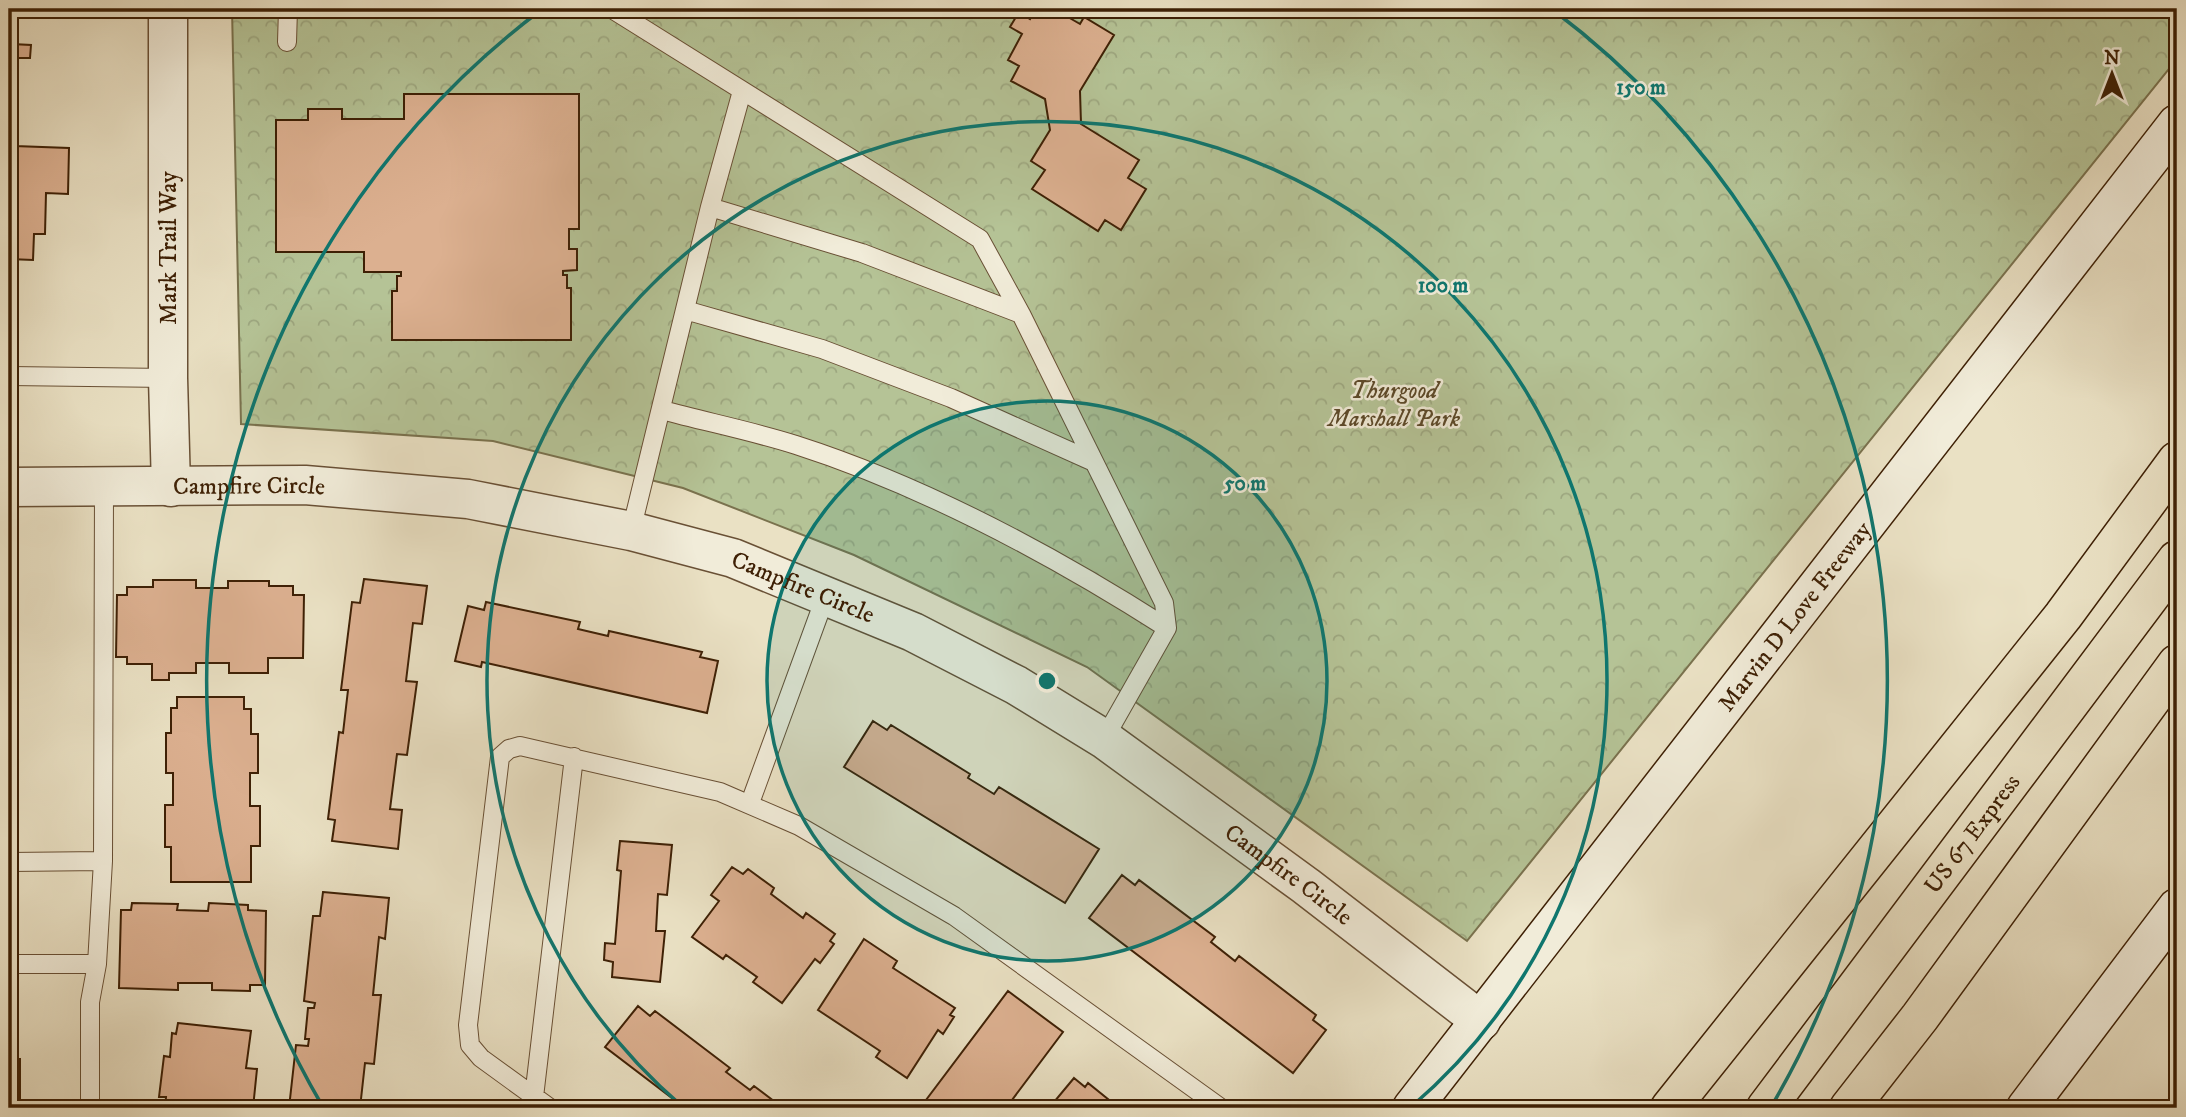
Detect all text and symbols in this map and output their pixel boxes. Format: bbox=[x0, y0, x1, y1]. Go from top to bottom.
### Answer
north arrow bbox=[2078, 38, 2148, 108]
text: N bbox=[2104, 47, 2120, 70]
text: 150 m bbox=[1616, 75, 1666, 101]
street label: Mark Trail Way bbox=[154, 171, 184, 325]
text: 100 m bbox=[1418, 273, 1468, 299]
park label: Thurgood Marshall Park bbox=[1326, 376, 1460, 434]
street label: Campfire Circle bbox=[173, 471, 326, 503]
text: 50 m bbox=[1223, 471, 1266, 497]
street label: Marvin D Love Freeway bbox=[1712, 515, 1879, 718]
street label: Campfire Circle bbox=[727, 545, 879, 631]
centre of rings bbox=[1035, 669, 1059, 693]
street label: US 67 Express bbox=[1918, 768, 2027, 900]
street label: Campfire Circle bbox=[1218, 818, 1358, 932]

